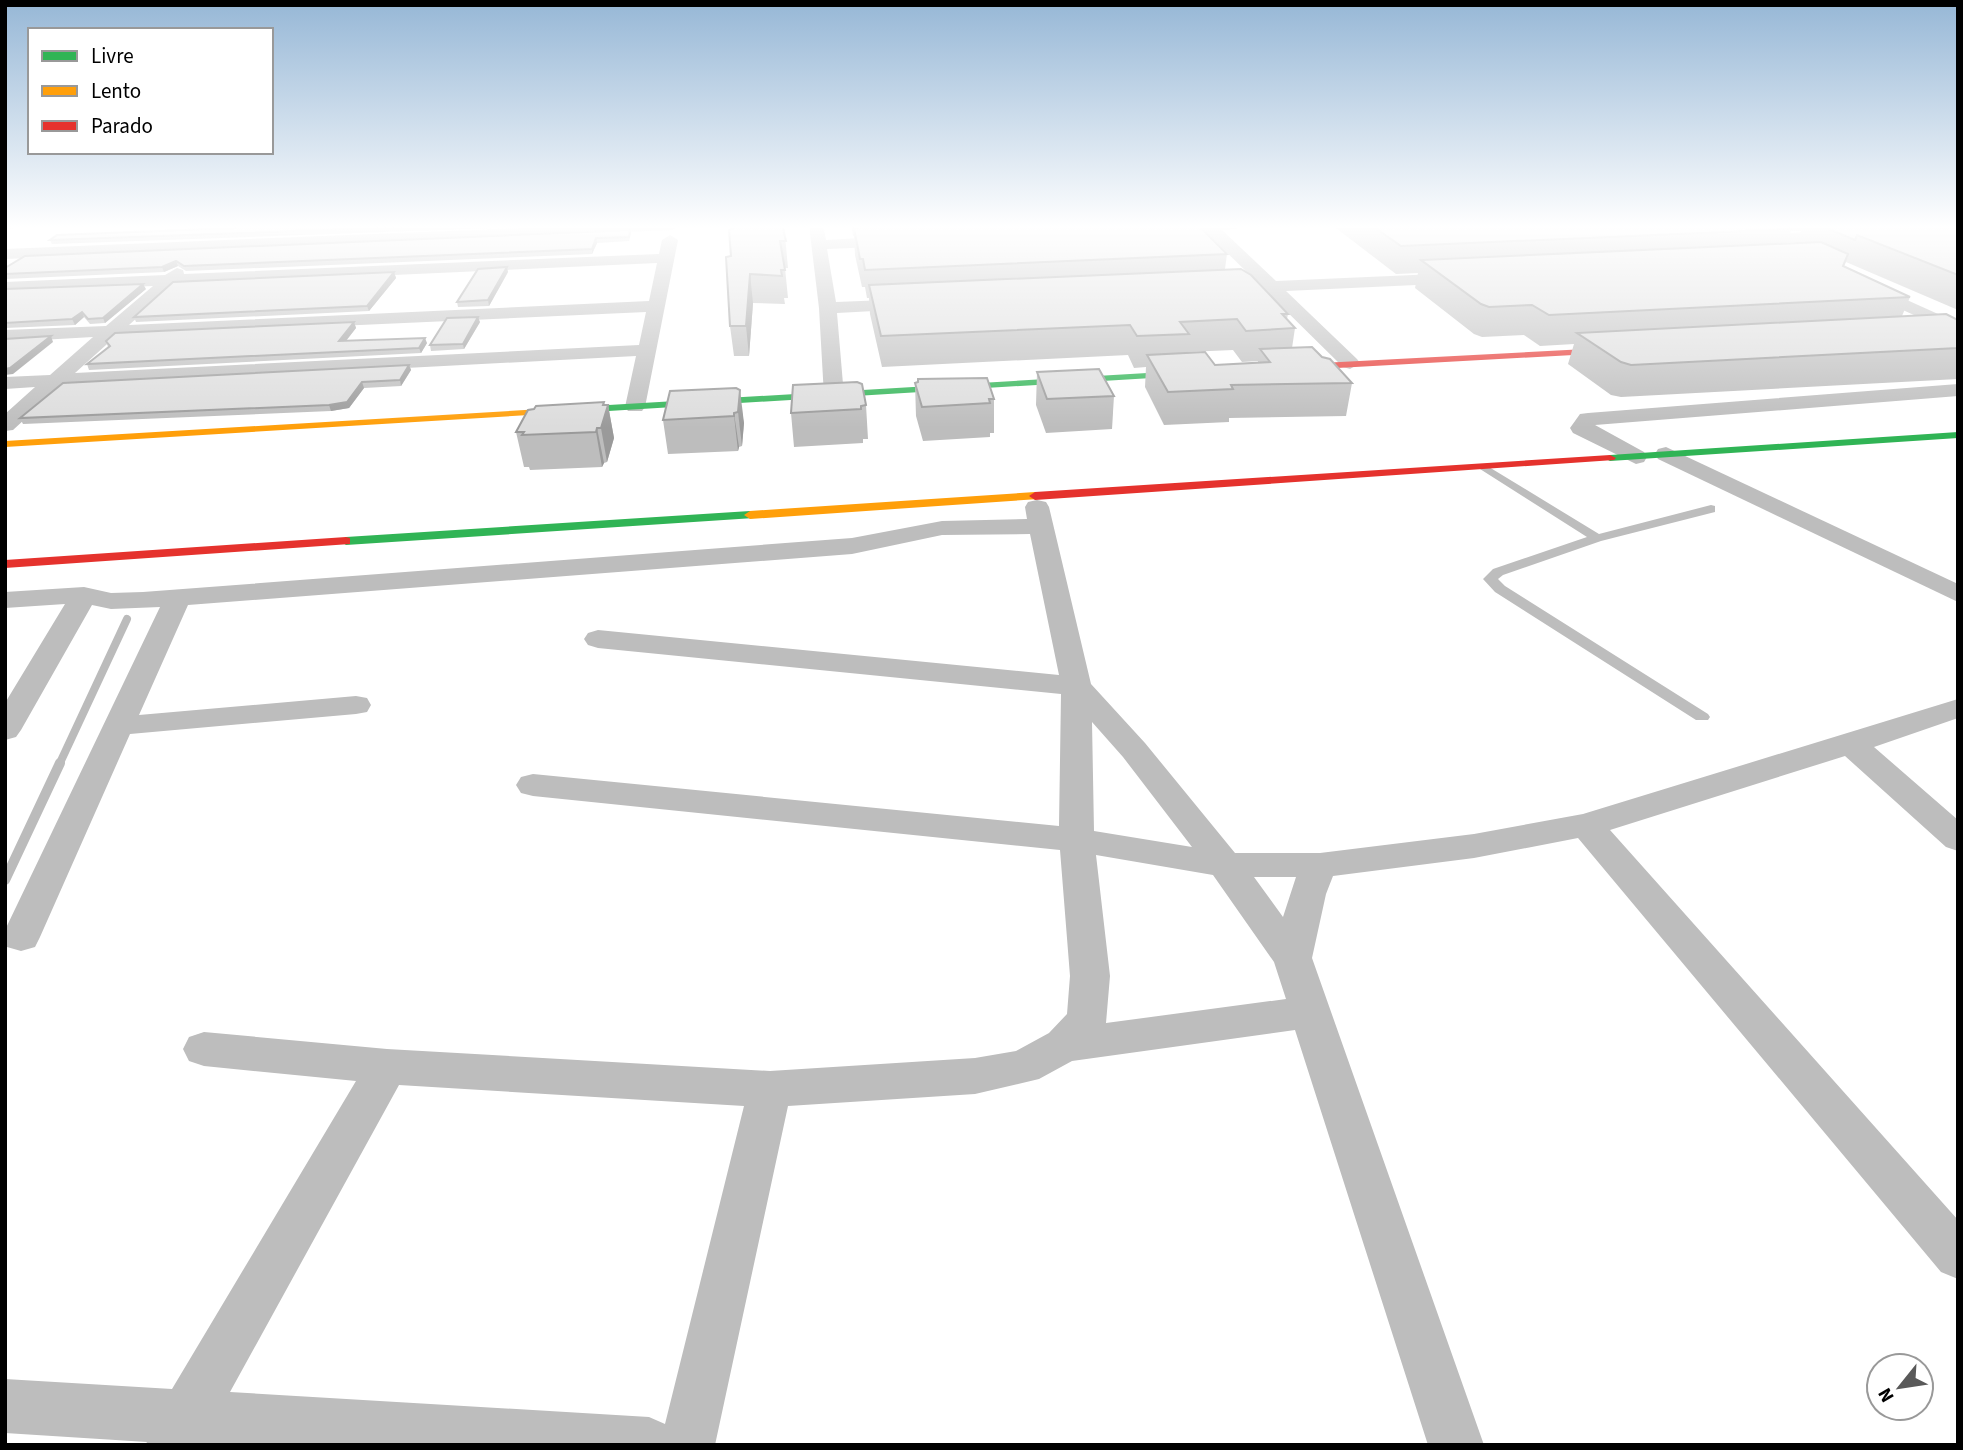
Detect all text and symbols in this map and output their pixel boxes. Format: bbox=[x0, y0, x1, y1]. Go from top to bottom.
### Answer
legend bbox=[28, 28, 273, 154]
text: Livre bbox=[91, 41, 134, 71]
text: Lento bbox=[91, 76, 141, 106]
text: Parado bbox=[91, 111, 153, 141]
north arrow bbox=[1865, 1352, 1935, 1422]
text: N bbox=[1872, 1383, 1901, 1407]

